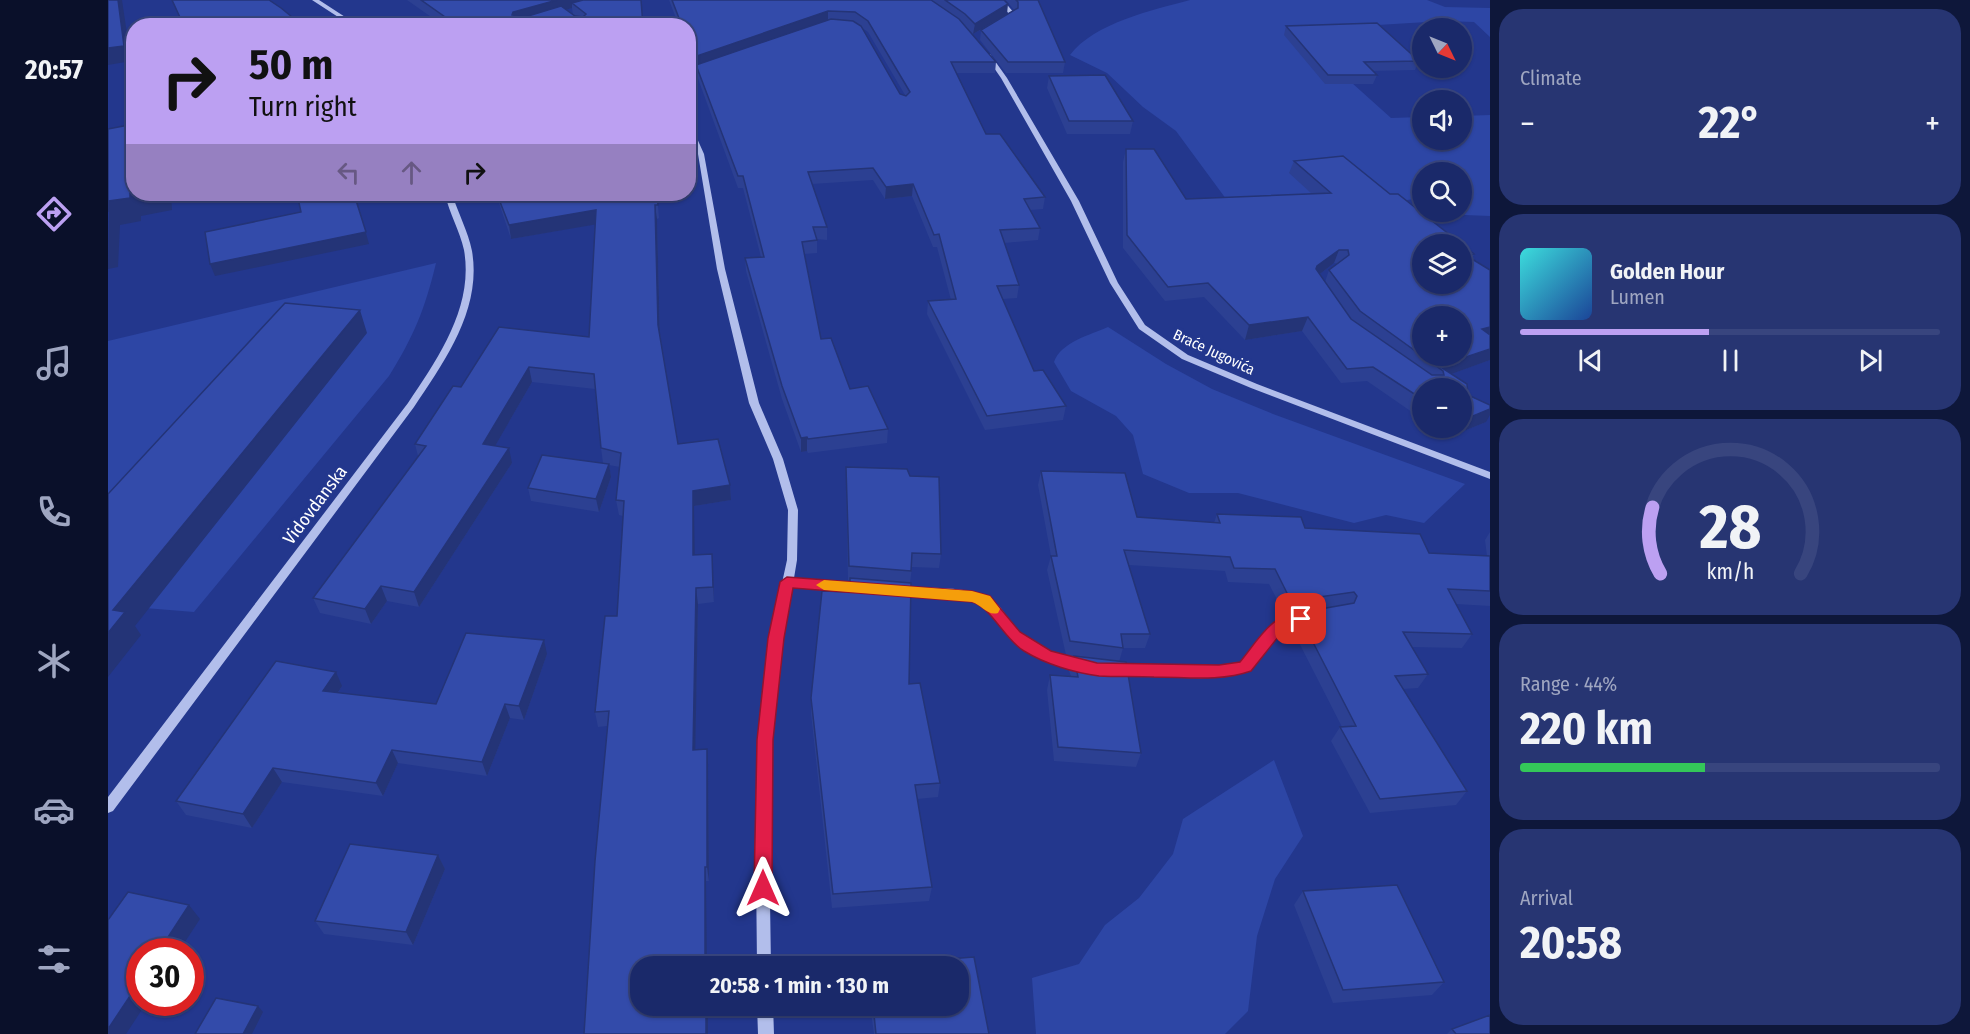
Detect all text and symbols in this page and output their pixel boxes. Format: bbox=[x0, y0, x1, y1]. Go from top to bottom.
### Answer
north arrow bbox=[1412, 18, 1472, 78]
map controls bbox=[1412, 18, 1472, 438]
text: 50 m bbox=[249, 40, 333, 90]
icon: right bbox=[150, 42, 228, 120]
text: 20:57 bbox=[25, 54, 83, 86]
text: Climate bbox=[1520, 66, 1582, 90]
button: sound bbox=[1412, 90, 1472, 150]
text: Turn right bbox=[249, 91, 357, 123]
text: 22° bbox=[1699, 96, 1761, 150]
text: − bbox=[1520, 104, 1535, 144]
text: + bbox=[1925, 104, 1940, 144]
icon: left bbox=[332, 156, 365, 189]
icon: ahead bbox=[395, 156, 428, 189]
icon: right bbox=[458, 156, 491, 189]
button: search bbox=[1412, 162, 1472, 222]
icon: directions bbox=[33, 193, 75, 235]
button: layers bbox=[1412, 234, 1472, 294]
text: Golden Hour bbox=[1610, 258, 1724, 285]
text: Lumen bbox=[1610, 285, 1665, 309]
button: + bbox=[1412, 306, 1472, 366]
street label: Braće Jugovića bbox=[1170, 325, 1258, 379]
icon: music bbox=[33, 342, 75, 384]
icon: previous bbox=[1574, 344, 1607, 377]
icon: pause bbox=[1714, 344, 1747, 377]
icon: next bbox=[1854, 344, 1887, 377]
button: − bbox=[1412, 378, 1472, 438]
street label: Vidovdanska bbox=[278, 461, 352, 549]
text: 28 bbox=[1698, 490, 1761, 565]
icon: phone bbox=[33, 491, 75, 533]
text: km/h bbox=[1706, 559, 1754, 585]
pin bbox=[1275, 593, 1326, 644]
icon: arrive bbox=[1284, 602, 1317, 635]
icon: climate bbox=[33, 640, 75, 682]
text: Range · 44% bbox=[1520, 672, 1617, 696]
text: 220 km bbox=[1520, 702, 1653, 756]
icon: car bbox=[33, 789, 75, 831]
position arrow bbox=[731, 856, 795, 920]
text: Arrival bbox=[1520, 886, 1573, 910]
text: 20:58 bbox=[1520, 916, 1622, 970]
icon: filters bbox=[33, 938, 75, 980]
speed limit sign: 30 bbox=[126, 938, 204, 1016]
text: 20:58 · 1 min · 130 m bbox=[710, 972, 889, 999]

